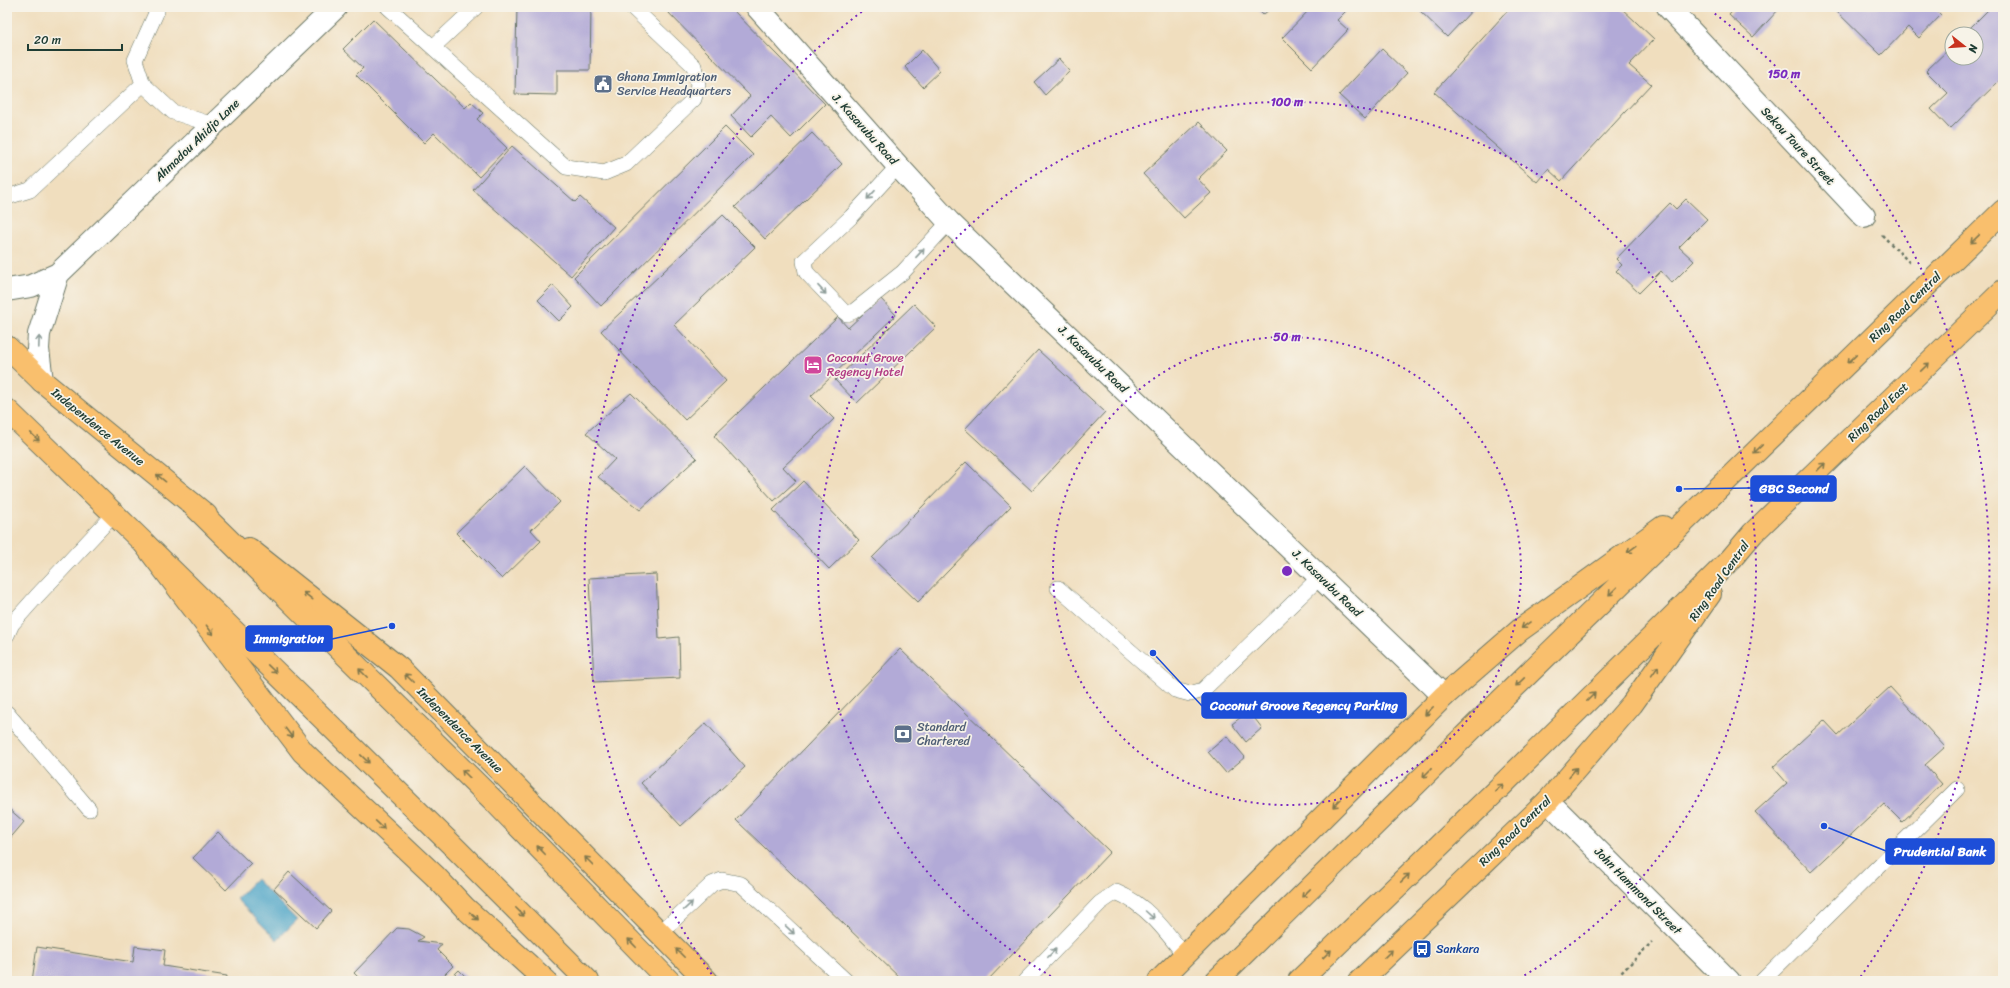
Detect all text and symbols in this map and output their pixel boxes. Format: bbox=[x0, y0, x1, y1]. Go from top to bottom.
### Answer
scale bar bbox=[28, 26, 122, 52]
north arrow bbox=[1944, 26, 1984, 66]
text: 20 m bbox=[34, 29, 61, 51]
text: N bbox=[1963, 41, 1984, 56]
text: 150 m bbox=[1768, 63, 1801, 85]
place label: Ghana Immigration Service Headquarters bbox=[617, 66, 731, 102]
public building icon: Ghana Immigration Service Headquarters bbox=[592, 73, 614, 95]
street label: J. Kasavubu Road bbox=[826, 87, 905, 171]
text: 100 m bbox=[1271, 91, 1304, 113]
street label: Ahmadou Ahidjo Lane bbox=[148, 93, 245, 188]
street label: Sekou Toure Street bbox=[1755, 101, 1841, 191]
one-way arrow bbox=[866, 190, 876, 200]
one-way arrow bbox=[1970, 234, 1980, 244]
one-way arrow bbox=[915, 248, 925, 258]
street label: Ring Road Central bbox=[1863, 266, 1947, 348]
one-way arrow bbox=[818, 285, 827, 295]
street label: J. Kasavubu Road bbox=[1052, 319, 1135, 400]
text: 50 m bbox=[1273, 326, 1301, 348]
one-way arrow bbox=[35, 336, 42, 349]
place label: Coconut Grove Regency Hotel bbox=[827, 347, 904, 383]
hotel icon: Coconut Grove Regency Hotel bbox=[802, 354, 824, 376]
one-way arrow bbox=[1847, 354, 1857, 363]
one-way arrow bbox=[1920, 362, 1930, 372]
street label: Ring Road East bbox=[1842, 377, 1914, 447]
street label: Independence Avenue bbox=[45, 382, 150, 472]
one-way arrow bbox=[30, 432, 40, 442]
one-way arrow bbox=[1754, 444, 1764, 453]
one-way arrow bbox=[1816, 462, 1826, 472]
one-way arrow bbox=[156, 474, 166, 483]
callout: GBC Second bbox=[1751, 476, 1836, 501]
text: GBC Second bbox=[1758, 477, 1830, 500]
street label: Ring Road Central bbox=[1683, 536, 1755, 626]
street label: J. Kasavubu Road bbox=[1286, 543, 1369, 624]
one-way arrow bbox=[1627, 545, 1638, 553]
centre of rings bbox=[1280, 564, 1294, 578]
one-way arrow bbox=[1608, 586, 1618, 596]
one-way arrow bbox=[303, 592, 314, 601]
one-way arrow bbox=[1521, 621, 1532, 629]
one-way arrow bbox=[205, 625, 214, 636]
callout: Immigration bbox=[246, 626, 332, 651]
text: Immigration bbox=[253, 627, 325, 650]
one-way arrow bbox=[267, 664, 277, 673]
one-way arrow bbox=[1651, 666, 1659, 677]
one-way arrow bbox=[358, 668, 368, 678]
one-way arrow bbox=[404, 673, 414, 683]
one-way arrow bbox=[1515, 677, 1525, 687]
street label: Independence Avenue bbox=[411, 681, 509, 779]
one-way arrow bbox=[1586, 692, 1596, 702]
callout: Coconut Groove Regency Parking bbox=[1202, 693, 1406, 718]
text: Coconut Groove Regency Parking bbox=[1209, 694, 1398, 717]
one-way arrow bbox=[1424, 706, 1434, 716]
place label: Standard Chartered bbox=[917, 716, 970, 752]
bank icon: Standard Chartered bbox=[892, 723, 914, 745]
one-way arrow bbox=[284, 728, 293, 739]
one-way arrow bbox=[360, 755, 370, 764]
one-way arrow bbox=[1569, 766, 1578, 777]
one-way arrow bbox=[1422, 768, 1432, 778]
one-way arrow bbox=[461, 769, 471, 779]
one-way arrow bbox=[1494, 783, 1504, 793]
street label: Ring Road Central bbox=[1473, 790, 1557, 872]
one-way arrow bbox=[1332, 798, 1342, 808]
one-way arrow bbox=[375, 820, 385, 829]
callout: Prudential Bank bbox=[1886, 839, 1994, 864]
text: Prudential Bank bbox=[1894, 840, 1987, 863]
street label: John Hammond Street bbox=[1588, 841, 1688, 941]
one-way arrow bbox=[536, 845, 546, 855]
one-way arrow bbox=[584, 856, 594, 866]
one-way arrow bbox=[1400, 873, 1410, 883]
one-way arrow bbox=[1301, 888, 1311, 898]
one-way arrow bbox=[683, 901, 693, 911]
one-way arrow bbox=[515, 908, 525, 917]
one-way arrow bbox=[468, 911, 479, 920]
one-way arrow bbox=[1145, 911, 1155, 920]
one-way arrow bbox=[785, 925, 796, 934]
one-way arrow bbox=[627, 938, 637, 948]
bus stop icon: Sankara bbox=[1411, 938, 1433, 960]
place label: Sankara bbox=[1436, 938, 1479, 960]
one-way arrow bbox=[675, 948, 685, 958]
one-way arrow bbox=[1047, 948, 1057, 958]
one-way arrow bbox=[1322, 949, 1332, 959]
one-way arrow bbox=[1383, 949, 1393, 959]

